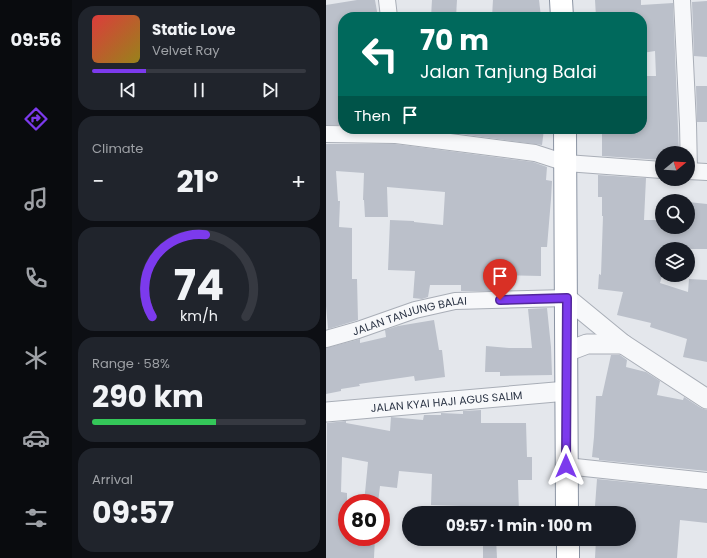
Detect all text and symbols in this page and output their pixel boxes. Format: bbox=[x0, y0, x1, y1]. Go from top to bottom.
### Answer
text: Static Love bbox=[152, 19, 236, 40]
text: 70 m bbox=[420, 21, 489, 60]
text: 09:56 bbox=[10, 27, 62, 52]
icon: left bbox=[354, 28, 406, 80]
text: Velvet Ray bbox=[152, 41, 220, 60]
text: Jalan Tanjung Balai bbox=[420, 59, 597, 84]
icon: previous bbox=[117, 79, 139, 101]
icon: pause bbox=[188, 79, 210, 101]
icon: next bbox=[259, 79, 281, 101]
icon: arrive bbox=[399, 104, 421, 126]
icon: directions bbox=[22, 105, 50, 133]
text: Then bbox=[354, 105, 391, 126]
text: Climate bbox=[92, 139, 143, 158]
north arrow bbox=[655, 146, 695, 186]
map controls bbox=[655, 146, 695, 282]
text: 21° bbox=[176, 160, 219, 203]
text: − bbox=[92, 166, 104, 197]
text: + bbox=[291, 166, 306, 197]
icon: music bbox=[22, 185, 50, 213]
button: search bbox=[655, 194, 695, 234]
button: layers bbox=[655, 242, 695, 282]
text: 74 bbox=[174, 256, 224, 315]
pin bbox=[483, 259, 517, 300]
icon: phone bbox=[22, 264, 50, 292]
icon: arrive bbox=[489, 265, 511, 287]
street label: JALAN TANJUNG BALAI bbox=[350, 293, 467, 339]
text: km/h bbox=[180, 306, 218, 326]
icon: climate bbox=[22, 344, 50, 372]
text: Range · 58% bbox=[92, 354, 170, 373]
text: 290 km bbox=[92, 375, 204, 418]
street label: JALAN KYAI HAJI AGUS SALIM bbox=[370, 387, 523, 416]
icon: car bbox=[22, 424, 50, 452]
position arrow bbox=[545, 445, 587, 487]
text: Arrival bbox=[92, 470, 133, 489]
text: 09:57 bbox=[92, 491, 174, 534]
speed limit sign: 80 bbox=[338, 494, 390, 546]
icon: filters bbox=[22, 504, 50, 532]
text: 09:57 · 1 min · 100 m bbox=[446, 515, 592, 536]

